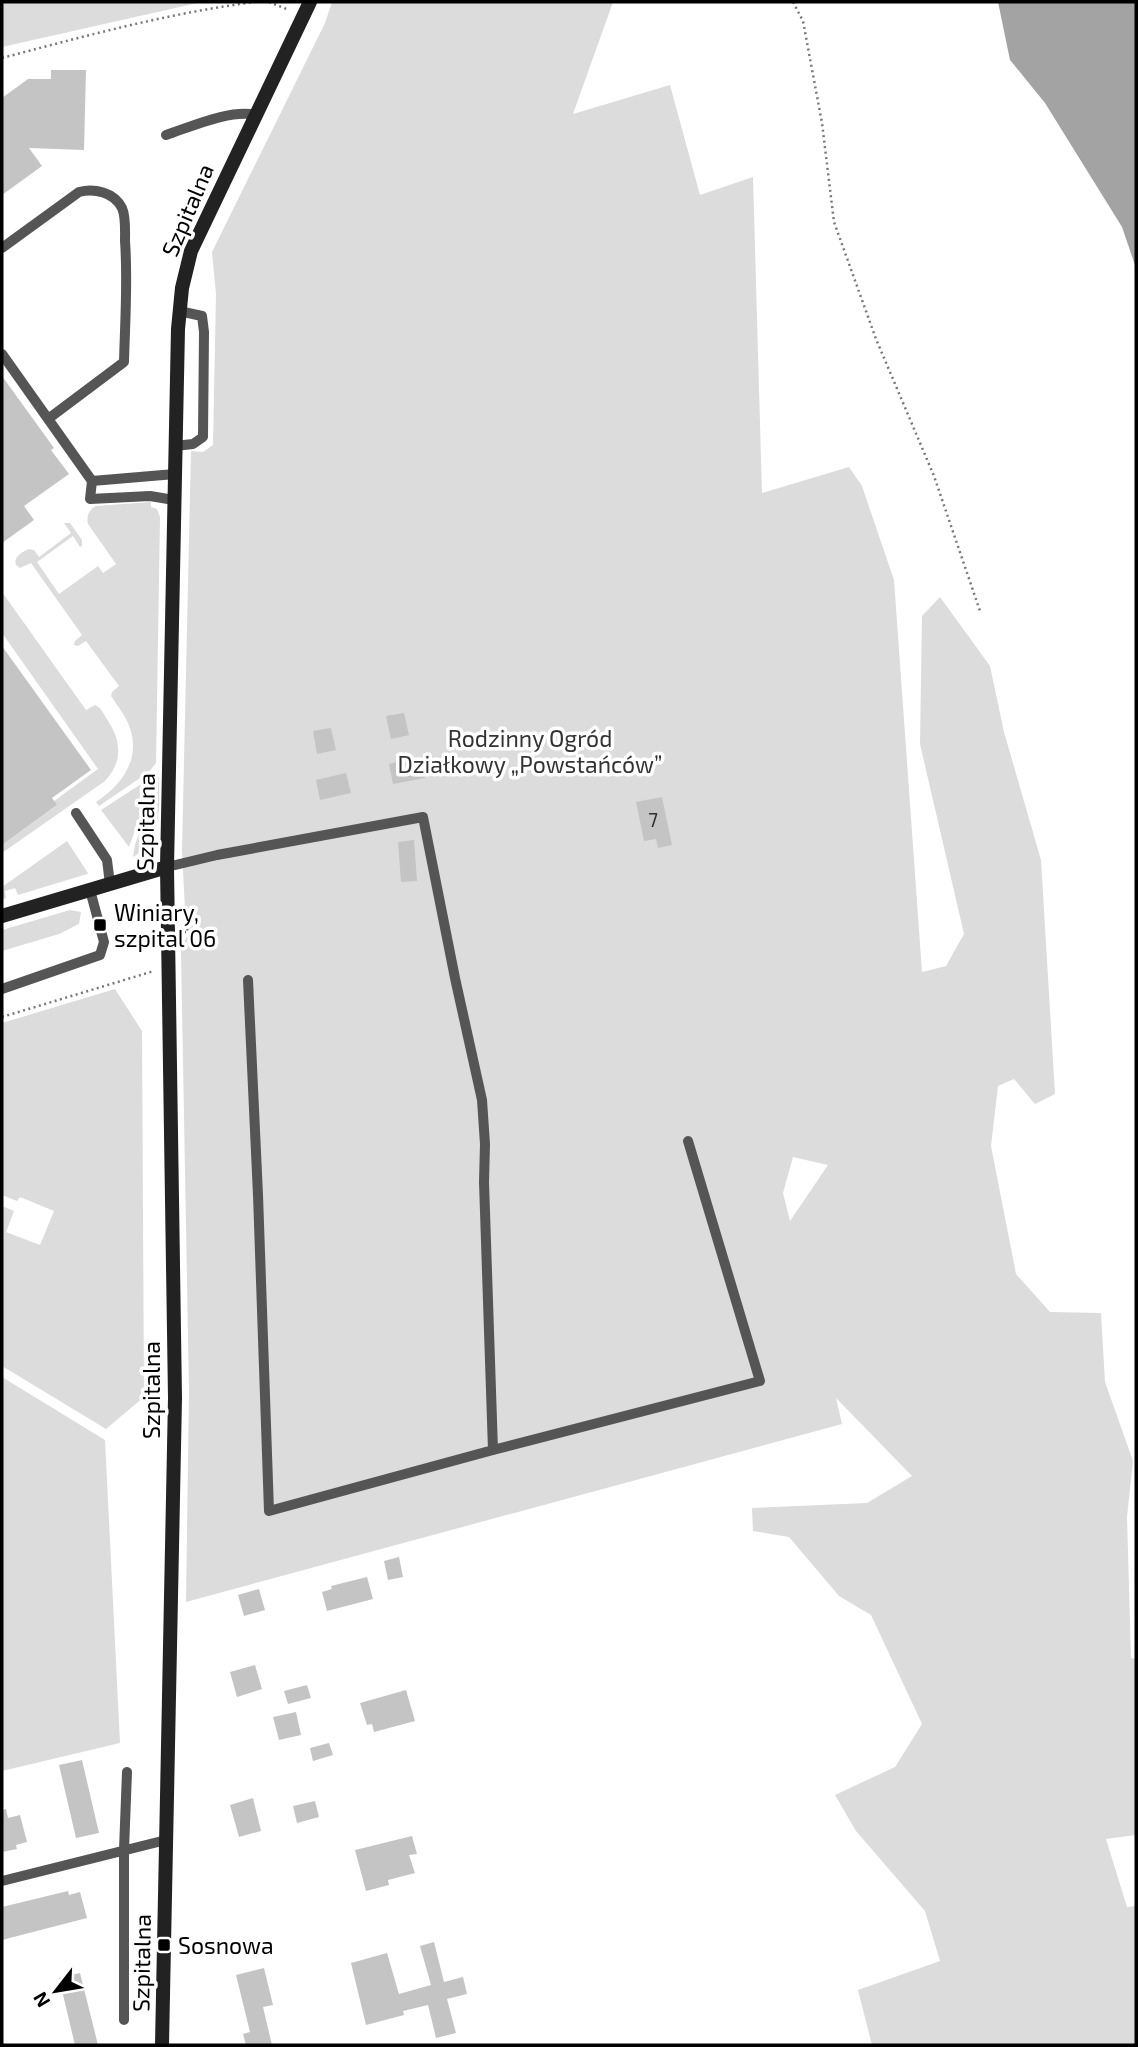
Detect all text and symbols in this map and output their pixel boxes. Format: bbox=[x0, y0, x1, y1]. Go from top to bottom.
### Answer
street label: Szpitalna bbox=[155, 159, 219, 261]
park label: Rodzinny Ogród Działkowy „Powstańców” bbox=[397, 724, 663, 778]
street label: Szpitalna bbox=[130, 773, 160, 871]
house number: 7 bbox=[648, 808, 658, 831]
place label: Winiary, szpital 06 bbox=[114, 898, 216, 952]
marker: Winiary, szpital 06 bbox=[92, 917, 108, 933]
street label: Szpitalna bbox=[137, 1341, 165, 1439]
street label: Szpitalna bbox=[126, 1914, 156, 2012]
place label: Sosnowa bbox=[178, 1931, 274, 1959]
marker: Sosnowa bbox=[156, 1937, 172, 1953]
north arrow bbox=[21, 1956, 91, 2026]
text: N bbox=[28, 1988, 54, 2012]

